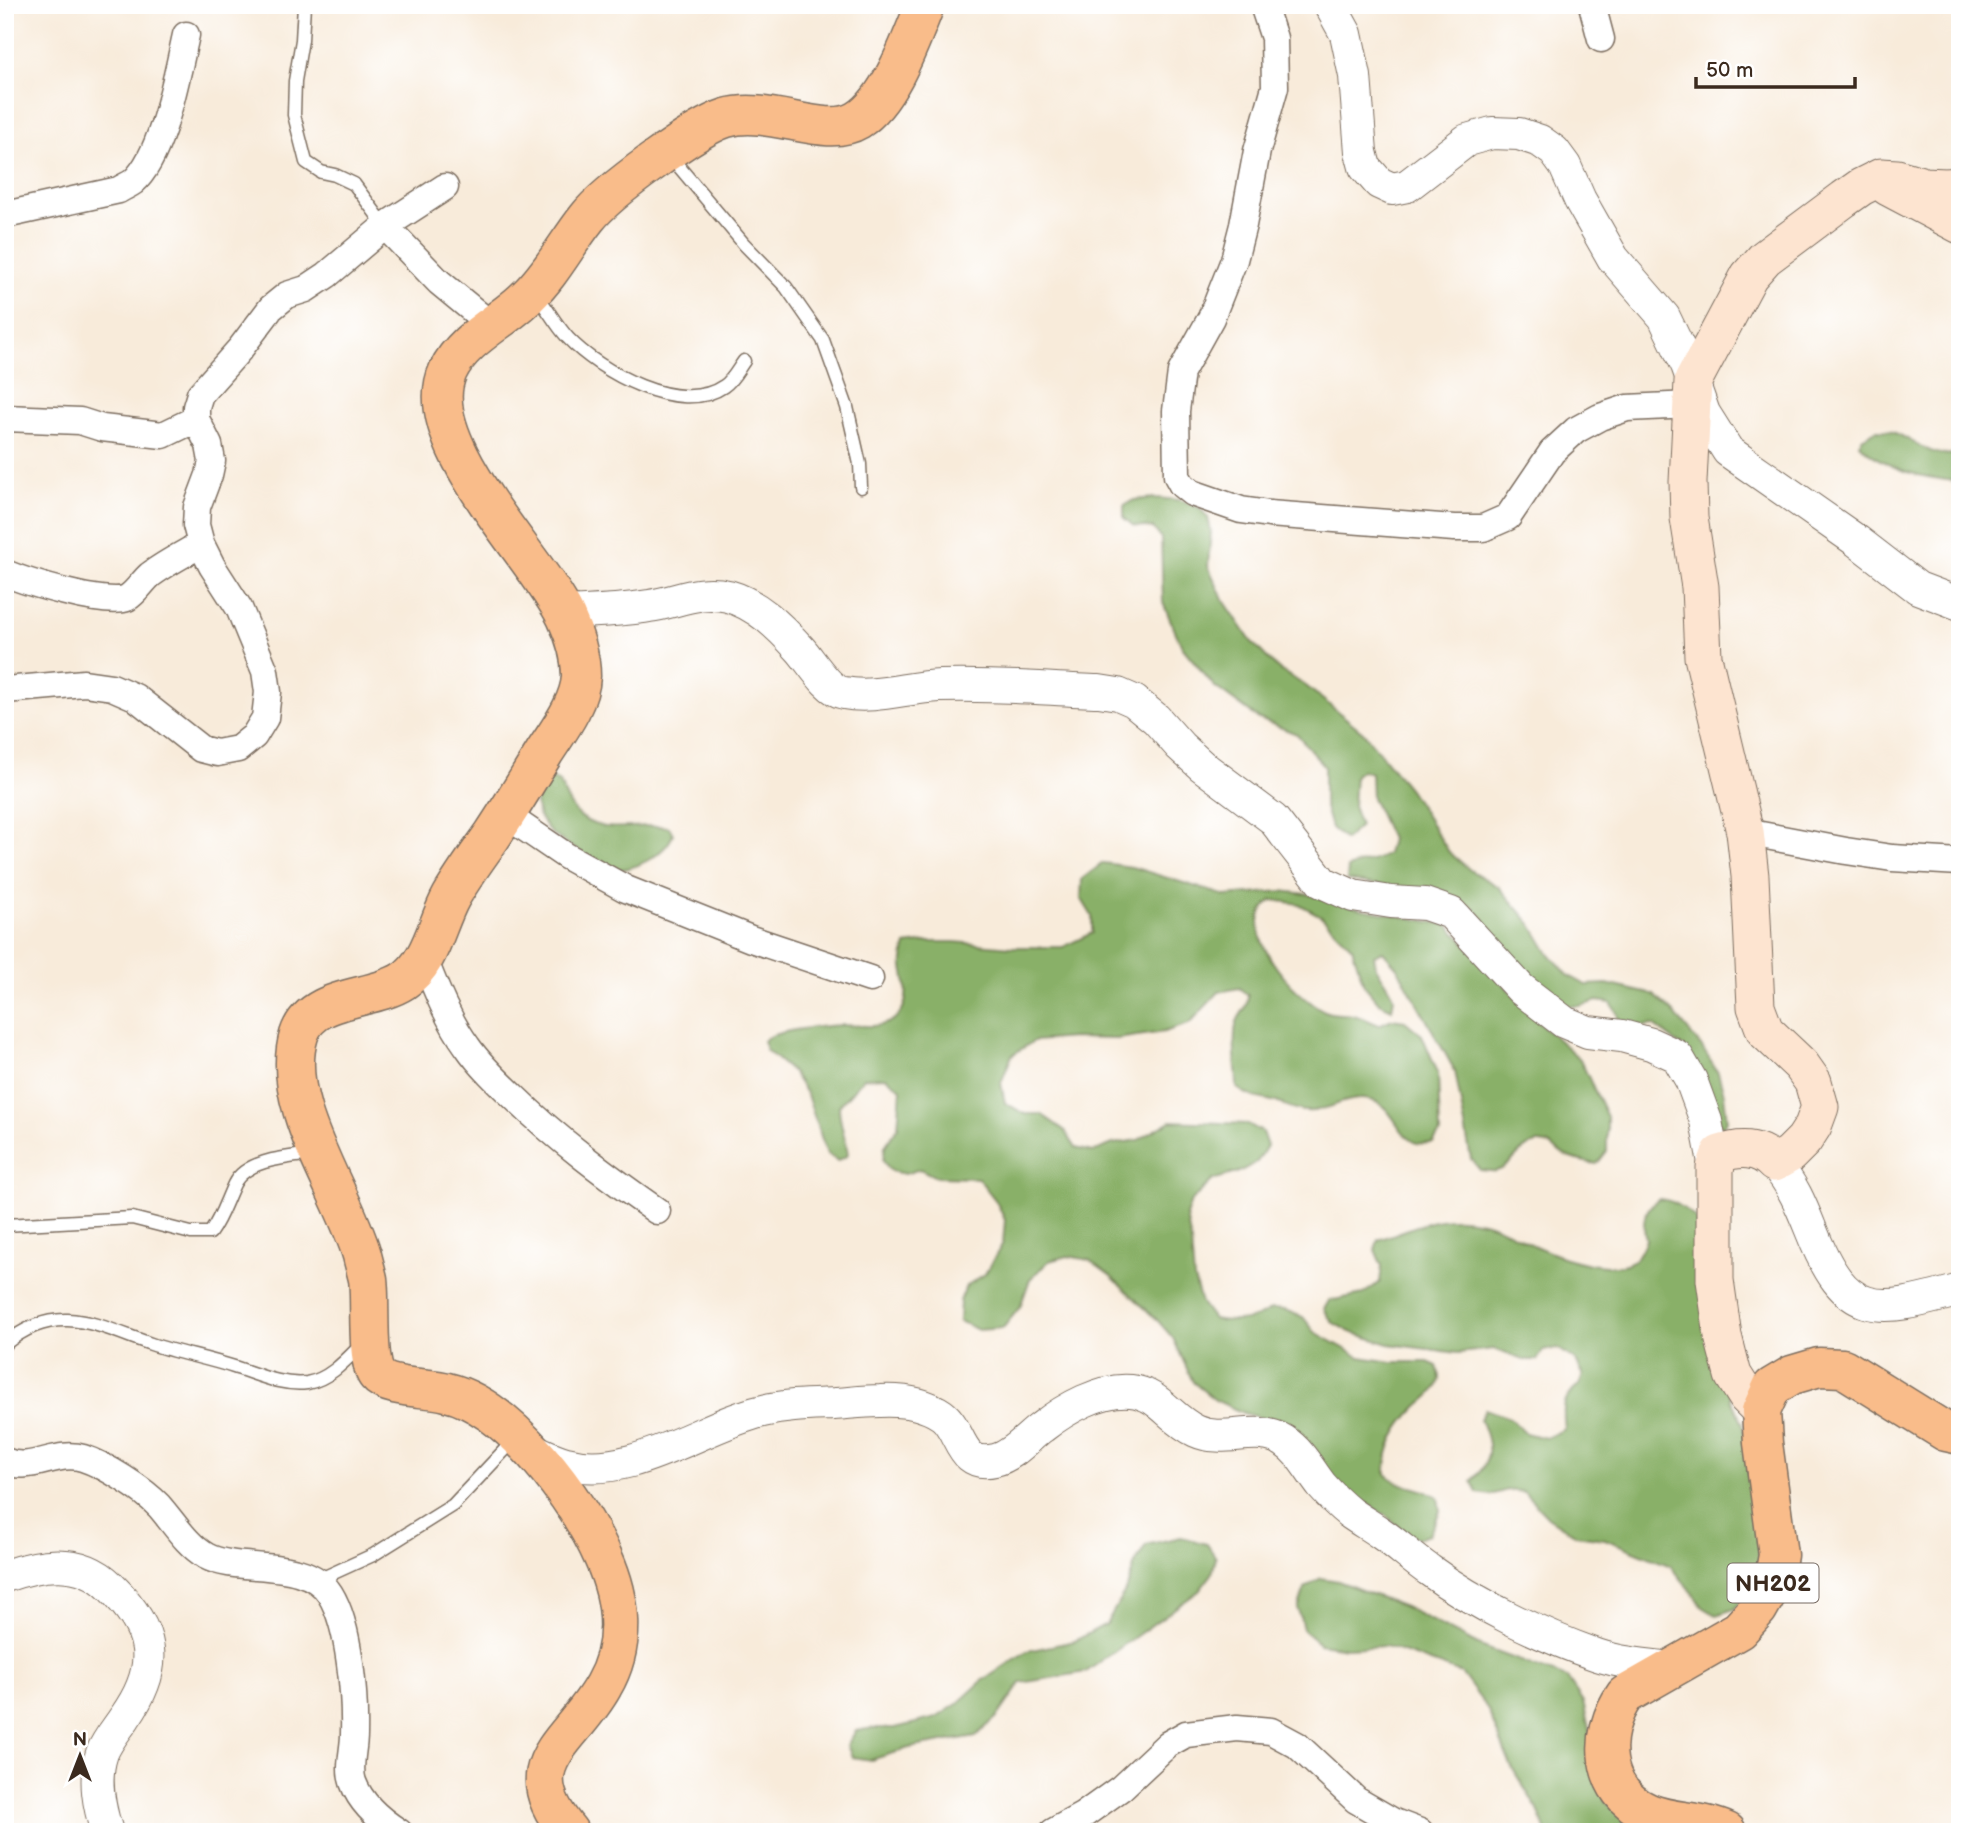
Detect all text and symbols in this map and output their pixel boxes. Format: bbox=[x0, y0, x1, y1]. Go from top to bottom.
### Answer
scale bar bbox=[1696, 46, 1855, 90]
text: 50 m bbox=[1706, 58, 1753, 83]
road number: NH202 bbox=[1728, 1564, 1818, 1602]
north arrow bbox=[46, 1722, 116, 1792]
text: N bbox=[73, 1729, 87, 1752]

